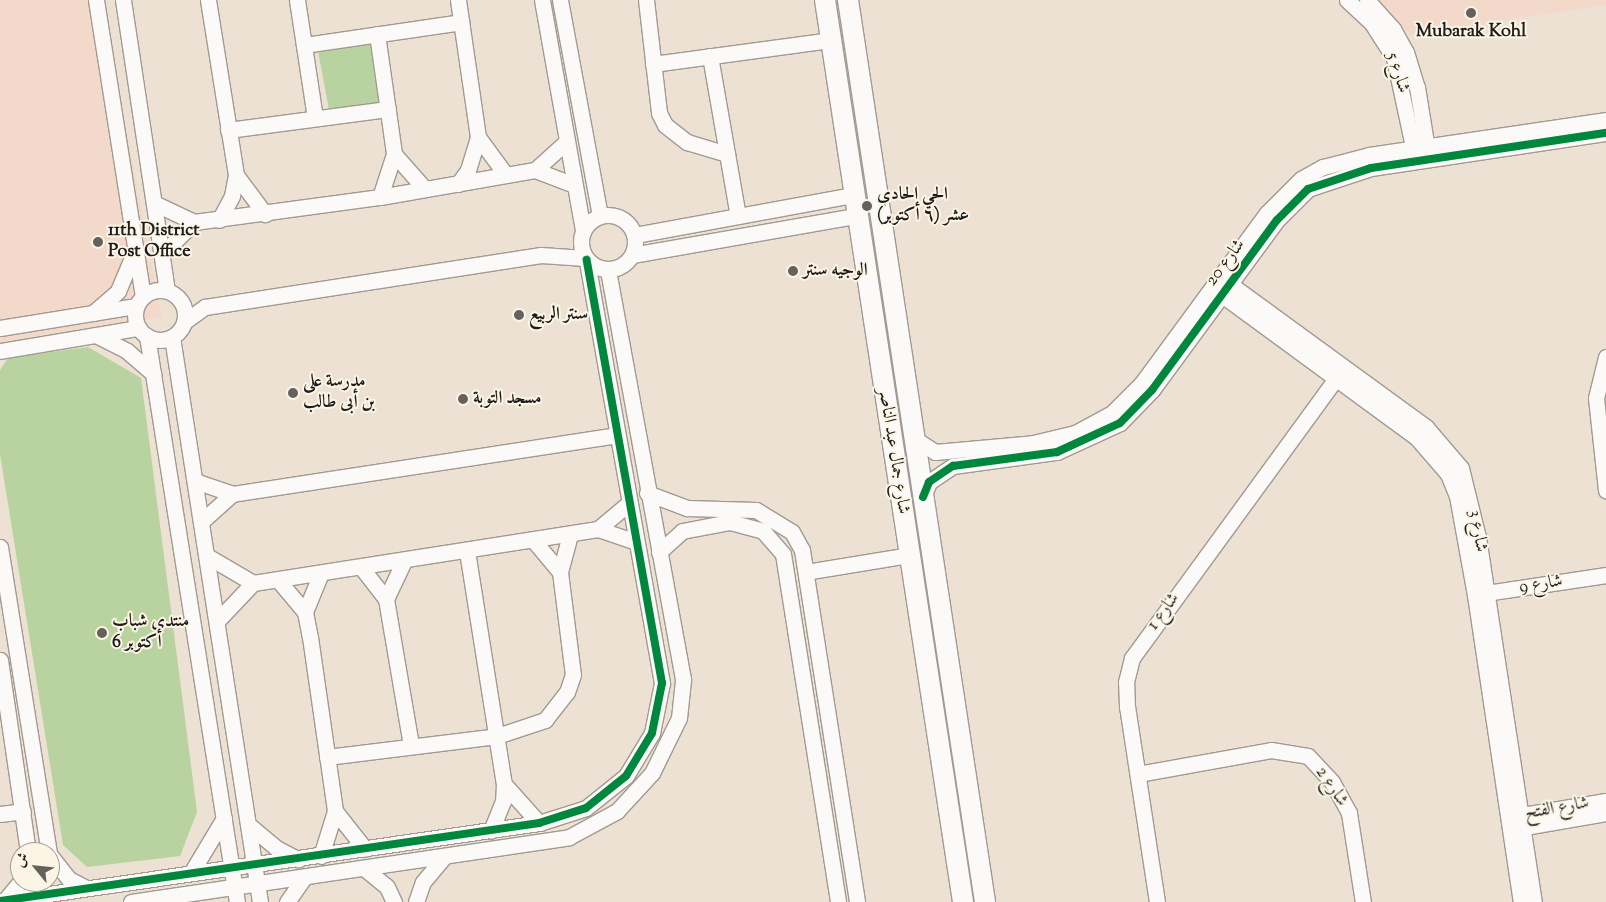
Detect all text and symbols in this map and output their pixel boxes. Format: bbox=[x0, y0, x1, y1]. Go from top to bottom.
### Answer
marker: Mubarak Kohl bbox=[1465, 7, 1477, 19]
place label: Mubarak Kohl bbox=[1416, 21, 1526, 43]
street label: شارع 5 bbox=[1380, 50, 1414, 96]
place label: الحي الحادي عشر (٦ أكتوبر) bbox=[877, 185, 969, 228]
marker: الحي الحادي عشر (٦ أكتوبر) bbox=[861, 200, 873, 212]
place label: 11th District Post Office bbox=[108, 221, 199, 264]
street label: شارع 20 bbox=[1201, 235, 1251, 291]
marker: 11th District Post Office bbox=[92, 236, 104, 248]
place label: الوجيه سنتر bbox=[803, 260, 868, 282]
marker: الوجيه سنتر bbox=[787, 265, 799, 277]
place label: سنتر الربيع bbox=[529, 304, 588, 326]
marker: سنتر الربيع bbox=[513, 309, 525, 321]
place label: مدرسة على بن أبى طالب bbox=[303, 372, 375, 414]
street label: شارع جمال عبد الناصر bbox=[872, 386, 914, 516]
marker: مدرسة على بن أبى طالب bbox=[287, 387, 299, 399]
place label: مسجد التوبة bbox=[473, 388, 542, 410]
marker: مسجد التوبة bbox=[457, 393, 469, 405]
street label: شارع 3 bbox=[1463, 508, 1491, 554]
street label: شارع 9 bbox=[1518, 571, 1564, 599]
street label: شارع 1 bbox=[1143, 589, 1185, 635]
place label: منتدى شباب 6 أكتوبر bbox=[112, 612, 189, 654]
marker: منتدى شباب 6 أكتوبر bbox=[96, 627, 108, 639]
street label: شارع 2 bbox=[1310, 763, 1352, 811]
street label: شارع الفتح bbox=[1523, 793, 1591, 825]
north arrow bbox=[10, 842, 60, 892]
text: ش bbox=[11, 850, 35, 871]

